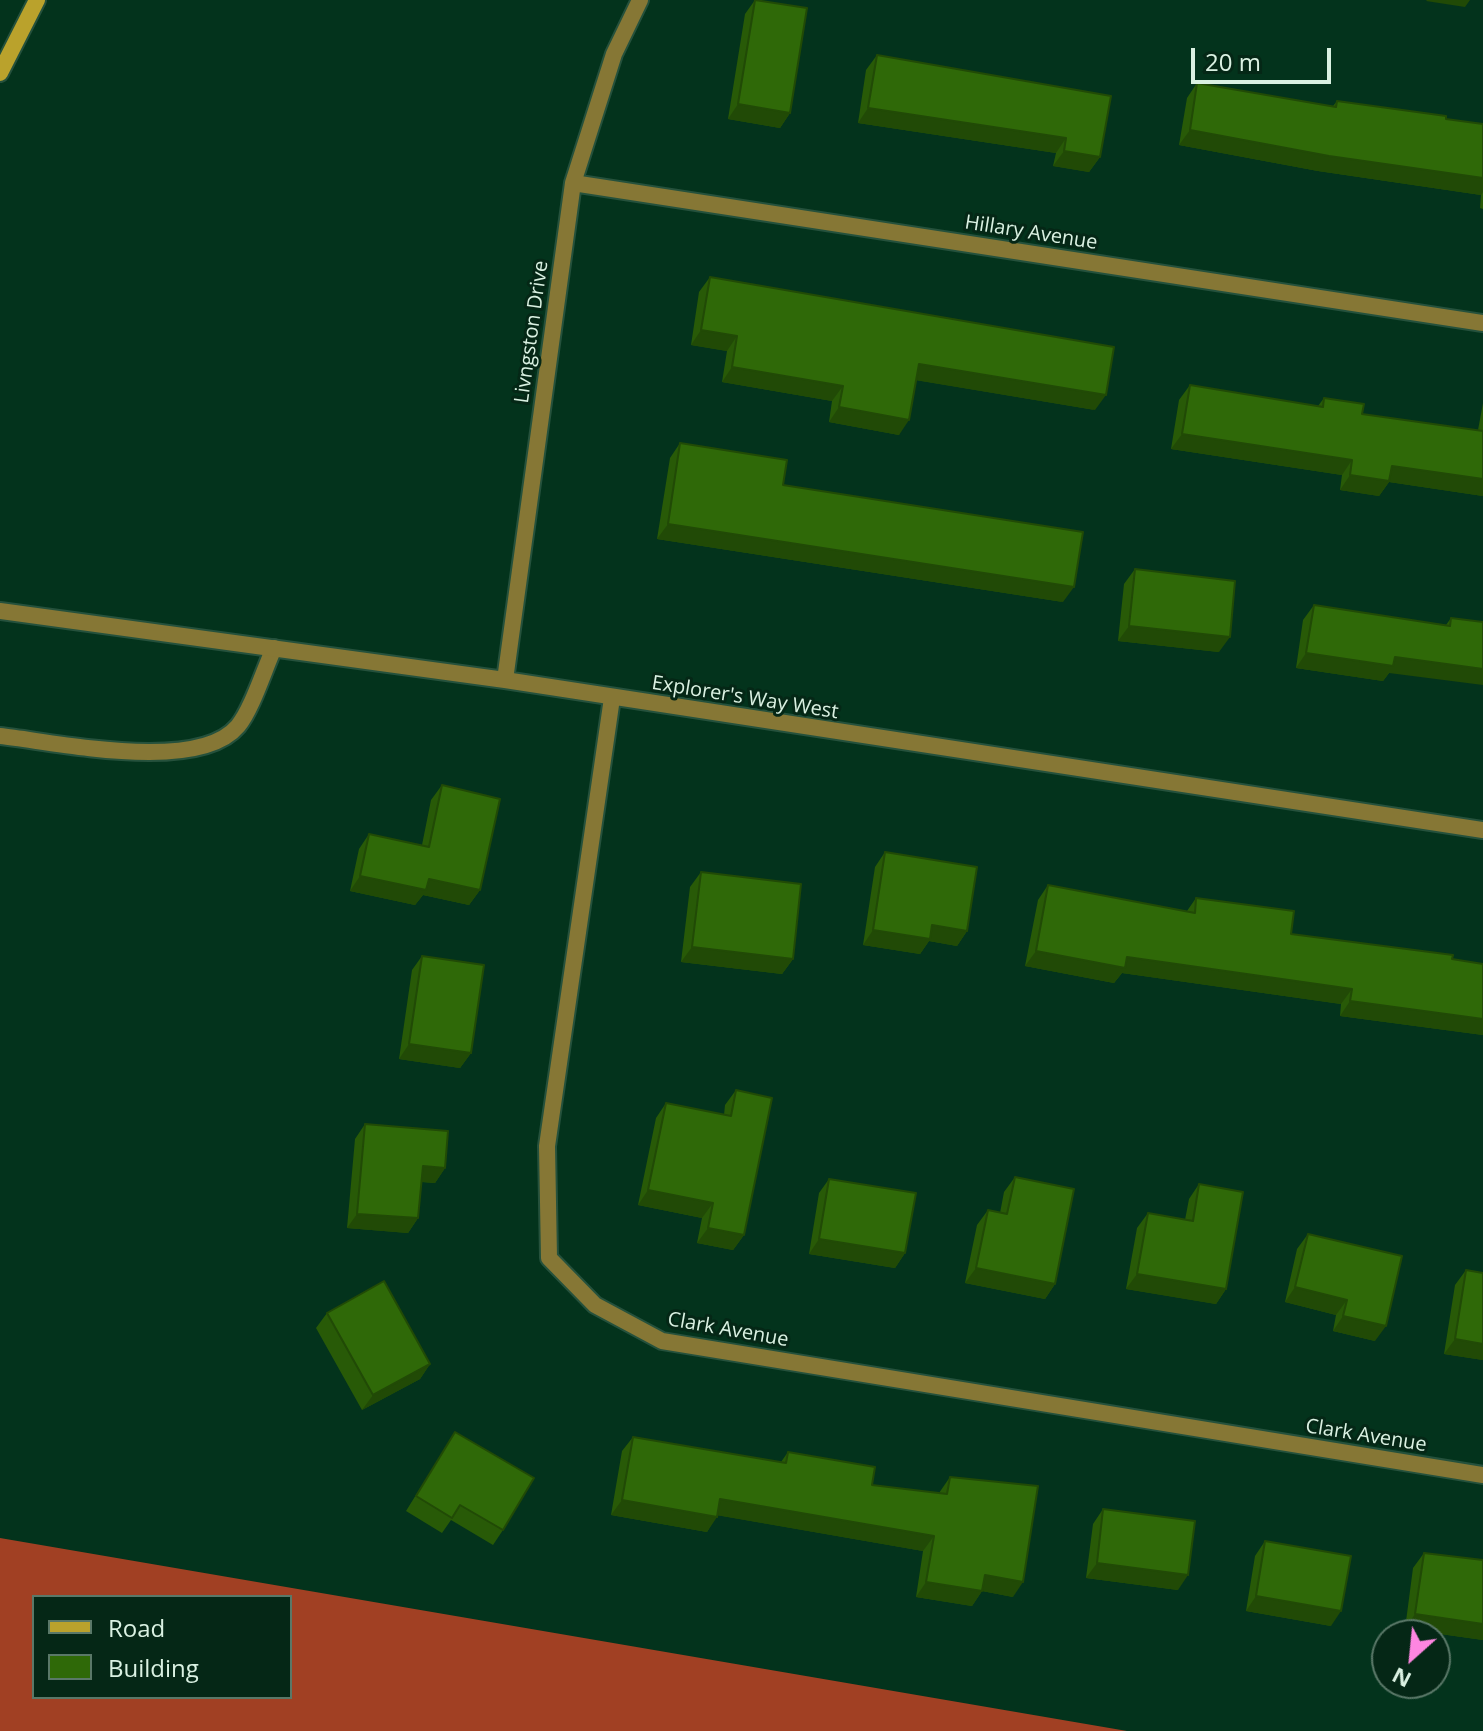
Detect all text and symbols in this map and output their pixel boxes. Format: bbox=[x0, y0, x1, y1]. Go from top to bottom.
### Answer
scale bar bbox=[1195, 32, 1335, 82]
text: 20 m bbox=[1205, 45, 1261, 78]
street label: Hillary Avenue bbox=[963, 211, 1099, 255]
street label: Livngston Drive bbox=[510, 259, 554, 405]
street label: Explorer's Way West bbox=[650, 671, 840, 725]
street label: Clark Avenue bbox=[666, 1308, 790, 1352]
street label: Clark Avenue bbox=[1304, 1415, 1428, 1457]
legend bbox=[32, 1595, 292, 1699]
text: Road bbox=[108, 1611, 165, 1644]
north arrow bbox=[1371, 1619, 1451, 1699]
text: Building bbox=[108, 1651, 199, 1684]
text: N bbox=[1386, 1661, 1416, 1696]

